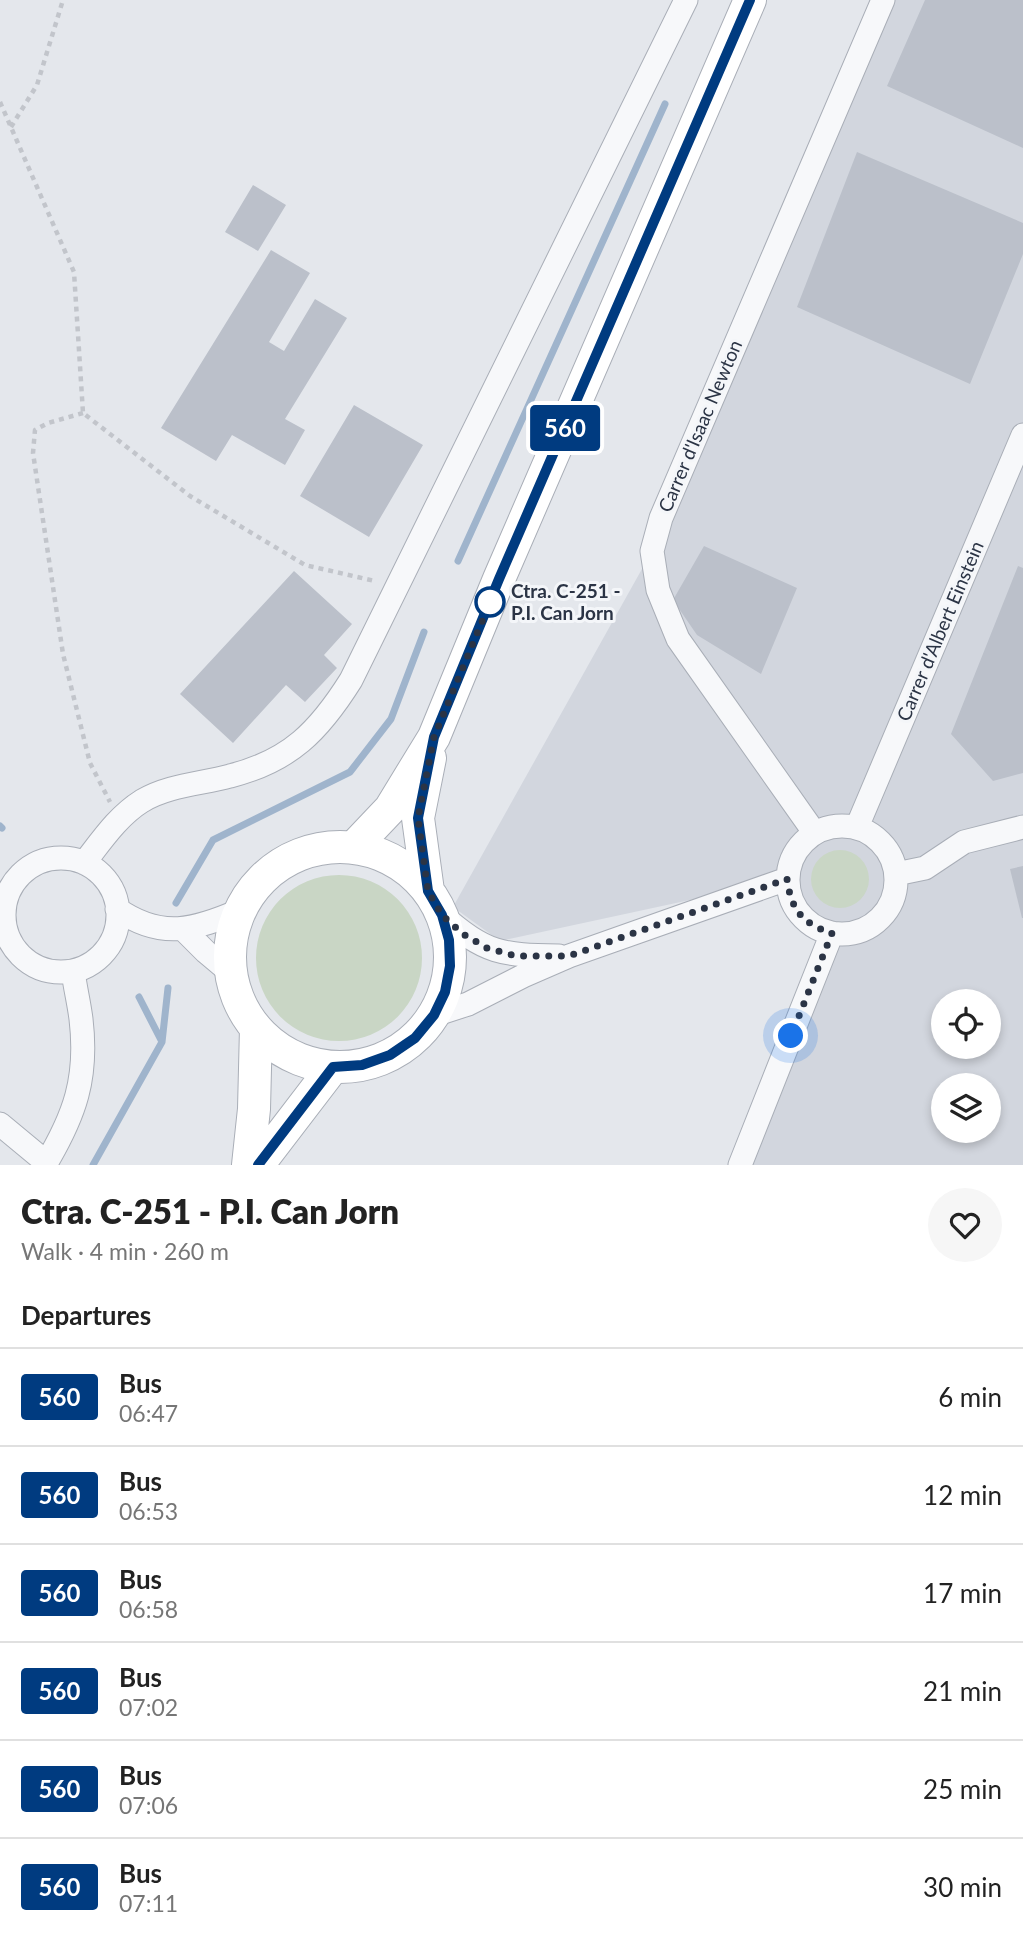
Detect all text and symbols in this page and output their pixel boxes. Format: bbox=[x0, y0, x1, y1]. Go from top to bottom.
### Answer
street label: Carrer d'Isaac Newton bbox=[653, 336, 746, 515]
line badge: 560 bbox=[525, 405, 605, 451]
text: 560 bbox=[544, 413, 586, 442]
street label: Carrer d'Albert Einstein bbox=[891, 537, 988, 724]
place label: Ctra. C-251 - P.I. Can Jorn bbox=[511, 579, 620, 624]
marker: Ctra. C-251 - P.I. Can Jorn bbox=[475, 587, 505, 617]
map controls bbox=[931, 989, 1001, 1143]
button: locate bbox=[931, 989, 1001, 1059]
your location bbox=[773, 1018, 808, 1053]
button: layers bbox=[931, 1073, 1001, 1143]
button: heart bbox=[928, 1188, 1002, 1262]
text: Ctra. C-251 - P.I. Can Jorn bbox=[21, 1191, 399, 1231]
text: Walk · 4 min · 260 m bbox=[21, 1237, 229, 1265]
text: Departures bbox=[21, 1299, 151, 1331]
text: Bus bbox=[119, 1367, 162, 1399]
text: 6 min bbox=[938, 1381, 1002, 1413]
text: 560 bbox=[39, 1382, 80, 1411]
text: 06:47 bbox=[119, 1399, 178, 1427]
text: Bus bbox=[119, 1465, 162, 1497]
text: 12 min bbox=[923, 1479, 1002, 1511]
text: 560 bbox=[39, 1480, 80, 1509]
text: 06:53 bbox=[119, 1497, 178, 1525]
text: Bus bbox=[119, 1563, 162, 1595]
text: 17 min bbox=[923, 1577, 1002, 1609]
text: 560 bbox=[39, 1578, 80, 1607]
text: 06:58 bbox=[119, 1595, 178, 1623]
text: Bus bbox=[119, 1661, 162, 1693]
text: 21 min bbox=[923, 1675, 1002, 1707]
text: 560 bbox=[39, 1676, 80, 1705]
text: 07:02 bbox=[119, 1693, 178, 1721]
text: Bus bbox=[119, 1759, 162, 1791]
text: 25 min bbox=[923, 1773, 1002, 1805]
text: 560 bbox=[39, 1774, 80, 1803]
text: 07:06 bbox=[119, 1791, 178, 1819]
text: Bus bbox=[119, 1857, 162, 1889]
text: 30 min bbox=[923, 1871, 1002, 1903]
text: 560 bbox=[39, 1872, 80, 1901]
text: 07:11 bbox=[119, 1889, 178, 1917]

